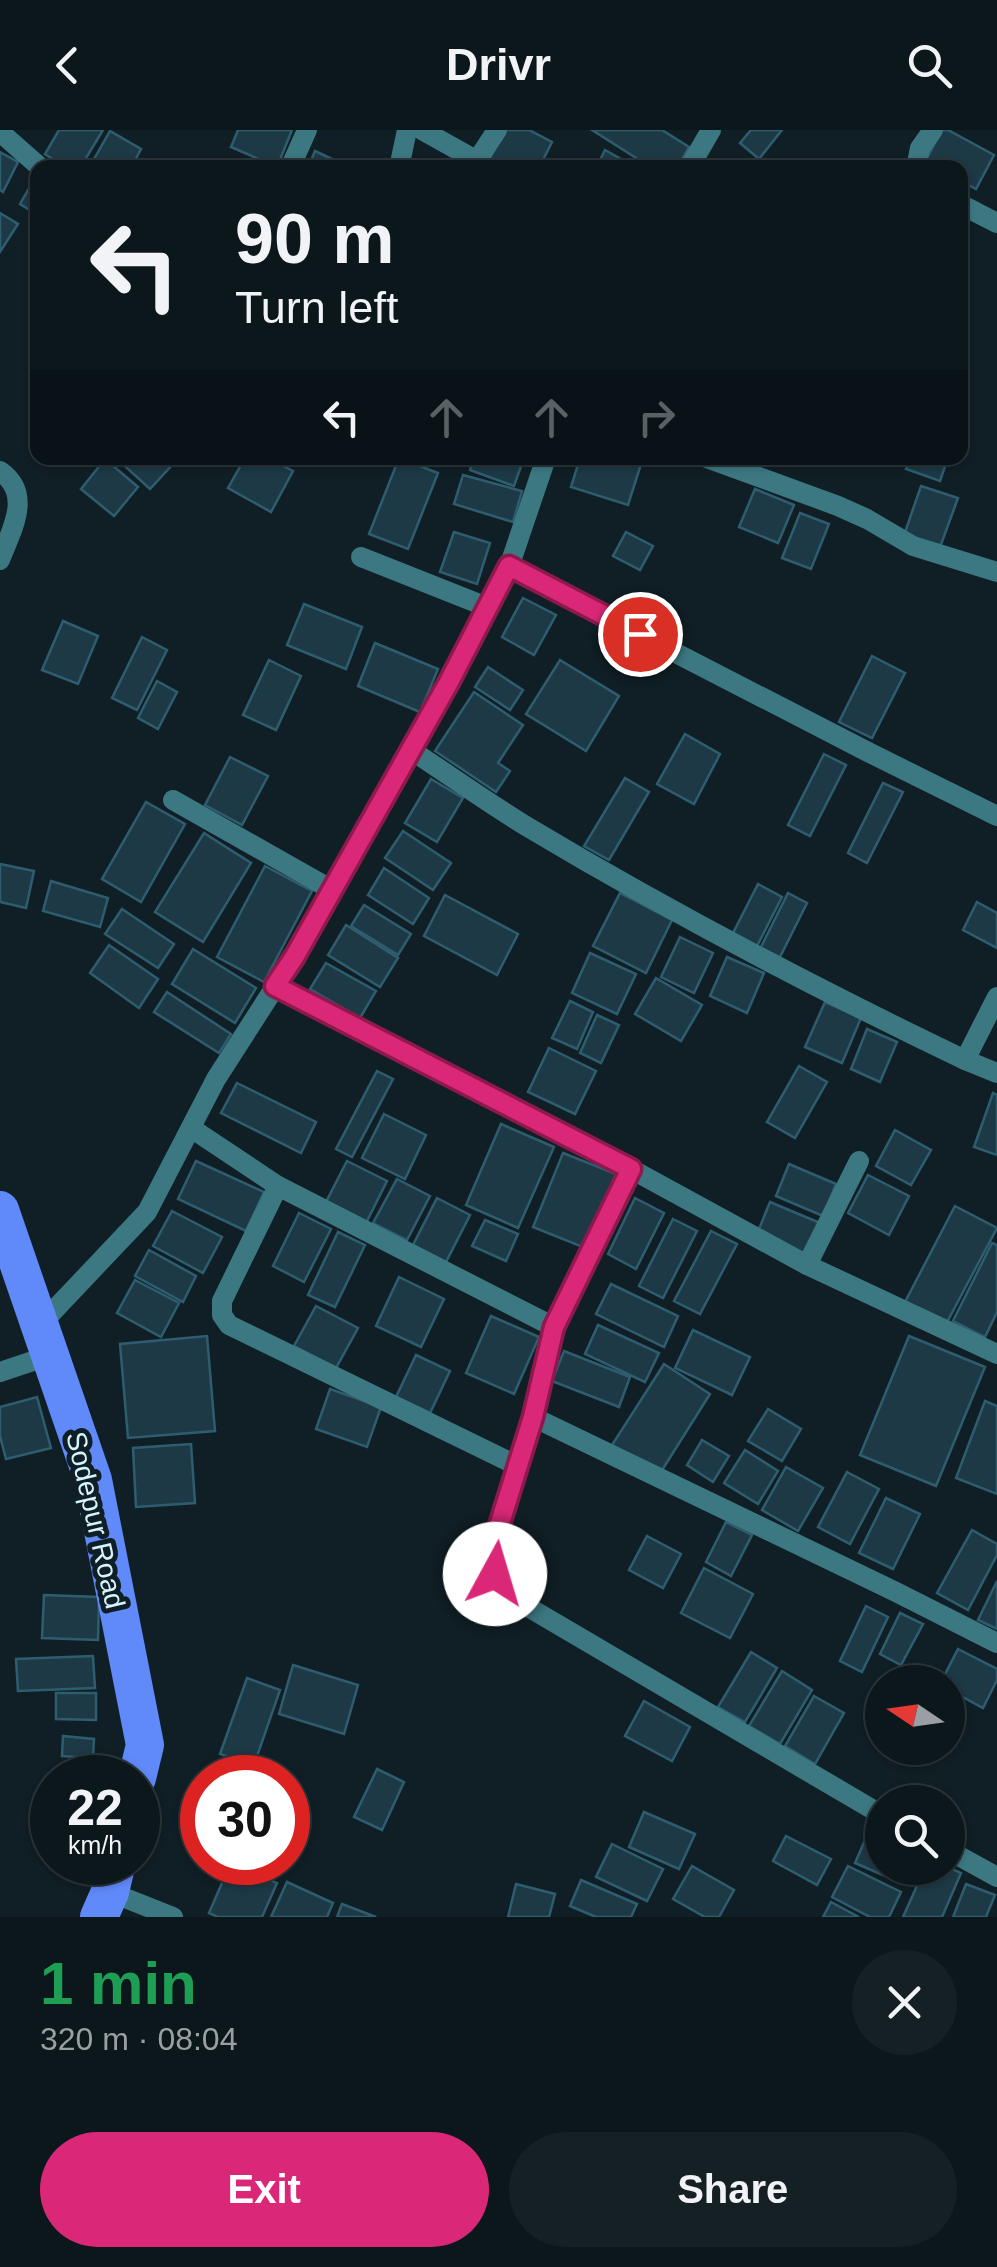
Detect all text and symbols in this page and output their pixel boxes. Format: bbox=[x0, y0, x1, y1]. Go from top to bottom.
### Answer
icon: back bbox=[40, 38, 95, 93]
icon: search bbox=[902, 38, 957, 93]
text: Drivr bbox=[446, 39, 551, 90]
icon: left bbox=[70, 200, 200, 330]
text: 90 m bbox=[235, 200, 395, 278]
text: Turn left bbox=[235, 282, 398, 333]
icon: left bbox=[314, 390, 369, 445]
icon: ahead bbox=[419, 390, 474, 445]
icon: ahead bbox=[524, 390, 579, 445]
icon: right bbox=[629, 390, 684, 445]
pin bbox=[598, 592, 683, 677]
icon: arrive bbox=[613, 607, 668, 662]
street label: Sodepur Road bbox=[60, 1429, 131, 1612]
position arrow bbox=[443, 1522, 547, 1626]
north arrow bbox=[865, 1665, 965, 1765]
map controls bbox=[865, 1665, 965, 1885]
speed limit sign: 30 bbox=[180, 1755, 310, 1885]
text: 22 bbox=[67, 1780, 123, 1836]
button: search bbox=[865, 1785, 965, 1885]
text: km/h bbox=[68, 1831, 122, 1859]
text: 1 min bbox=[40, 1950, 197, 2017]
button: close bbox=[852, 1950, 957, 2055]
text: 320 m · 08:04 bbox=[40, 2021, 237, 2057]
button: Exit bbox=[40, 2132, 489, 2247]
button: Share bbox=[509, 2132, 957, 2247]

